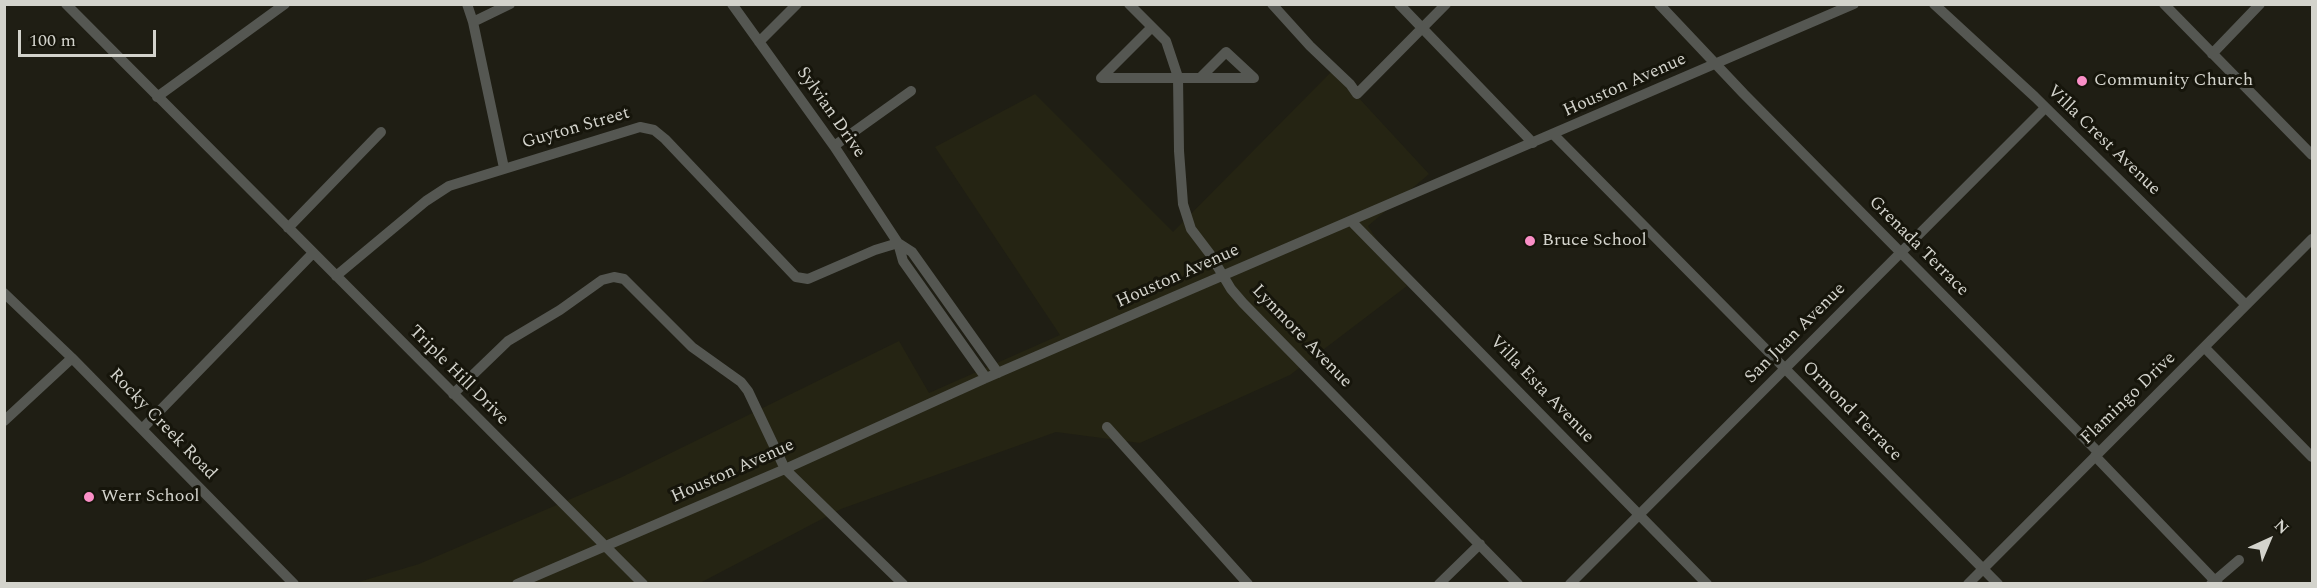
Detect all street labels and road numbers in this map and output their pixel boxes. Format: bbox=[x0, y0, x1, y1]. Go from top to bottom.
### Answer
street label: Houston Avenue bbox=[1560, 49, 1690, 123]
street label: Sylvian Drive bbox=[791, 63, 869, 163]
street label: Villa Crest Avenue bbox=[2042, 81, 2164, 201]
street label: Guyton Street bbox=[520, 103, 632, 155]
street label: Grenada Terrace bbox=[1863, 192, 1973, 302]
street label: Houston Avenue bbox=[1113, 240, 1243, 314]
street label: San Juan Avenue bbox=[1741, 279, 1851, 389]
street label: Lynmore Avenue bbox=[1246, 281, 1356, 393]
street label: Triple Hill Drive bbox=[404, 322, 512, 430]
street label: Villa Esta Avenue bbox=[1484, 332, 1598, 448]
street label: Flamingo Drive bbox=[2077, 348, 2181, 450]
street label: Ormond Terrace bbox=[1797, 358, 1905, 466]
street label: Rocky Creek Road bbox=[103, 365, 221, 485]
street label: Houston Avenue bbox=[668, 435, 798, 509]

